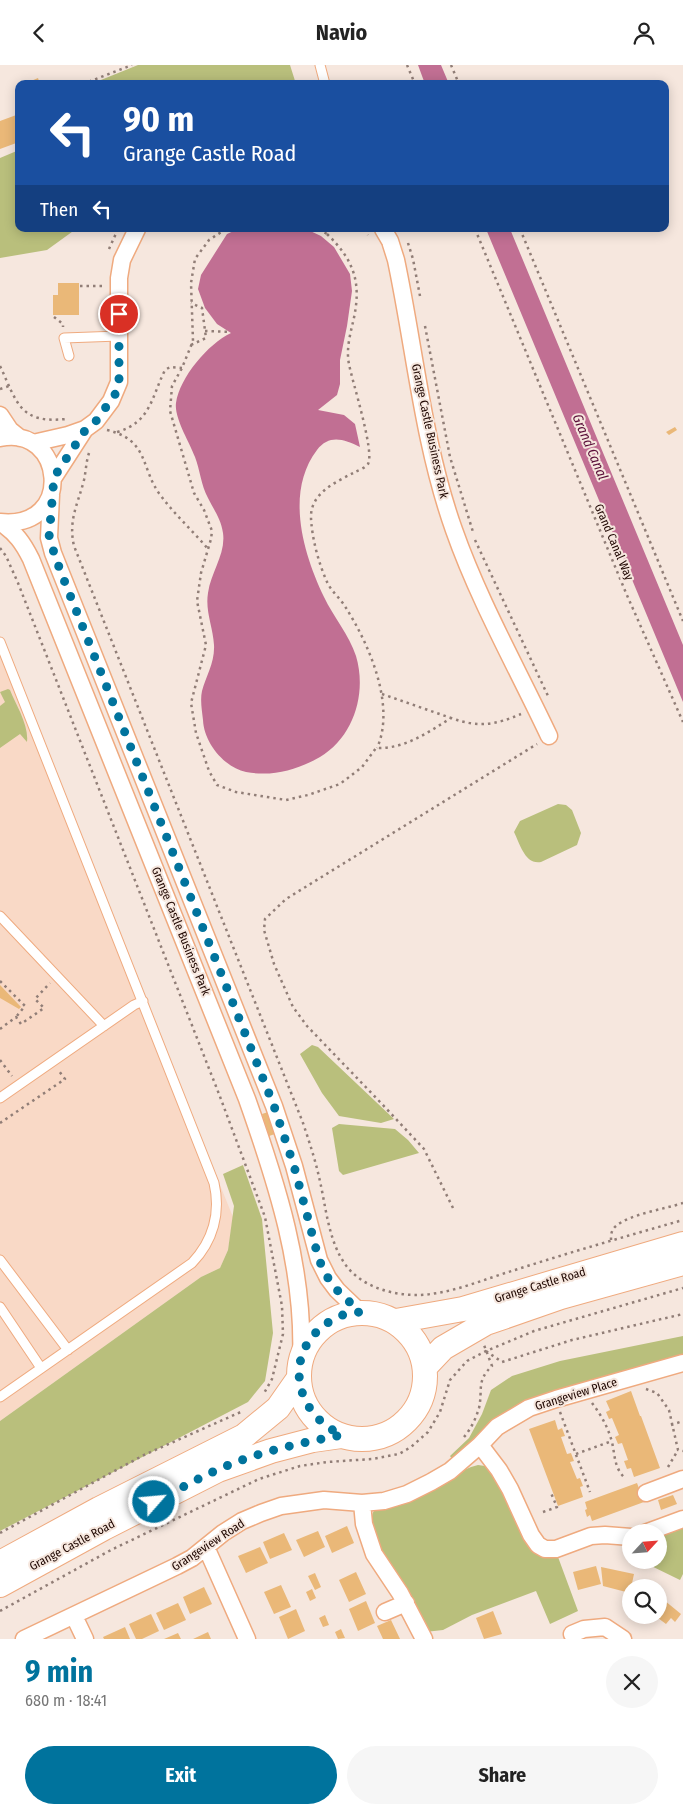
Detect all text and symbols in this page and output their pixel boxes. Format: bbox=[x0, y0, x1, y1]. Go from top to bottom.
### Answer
icon: back bbox=[25, 19, 53, 47]
text: Navio bbox=[316, 19, 367, 46]
icon: person bbox=[630, 19, 658, 47]
text: 90 m bbox=[123, 98, 194, 140]
icon: left bbox=[40, 100, 105, 165]
text: Grange Castle Road bbox=[123, 140, 296, 167]
icon: left bbox=[88, 195, 116, 223]
text: Then bbox=[40, 198, 78, 221]
pin bbox=[98, 293, 140, 335]
icon: arrive bbox=[105, 300, 133, 328]
street label: Grange Castle Business Park bbox=[409, 362, 451, 500]
water label: Grand Canal bbox=[569, 411, 612, 483]
street label: Grand Canal Way bbox=[592, 502, 637, 583]
street label: Grange Castle Business Park bbox=[149, 865, 213, 998]
street label: Grange Castle Road bbox=[493, 1264, 587, 1306]
street label: Grangeview Place bbox=[533, 1375, 619, 1413]
position arrow bbox=[127, 1475, 179, 1527]
street label: Grangeview Road bbox=[169, 1516, 247, 1574]
street label: Grange Castle Road bbox=[27, 1517, 117, 1573]
north arrow bbox=[622, 1524, 668, 1569]
map controls bbox=[622, 1524, 667, 1624]
button: search bbox=[622, 1579, 667, 1624]
text: 9 min bbox=[25, 1654, 93, 1690]
button: close bbox=[606, 1656, 658, 1708]
text: 680 m · 18:41 bbox=[25, 1691, 107, 1710]
button: Exit bbox=[25, 1746, 337, 1804]
button: Share bbox=[347, 1746, 658, 1804]

